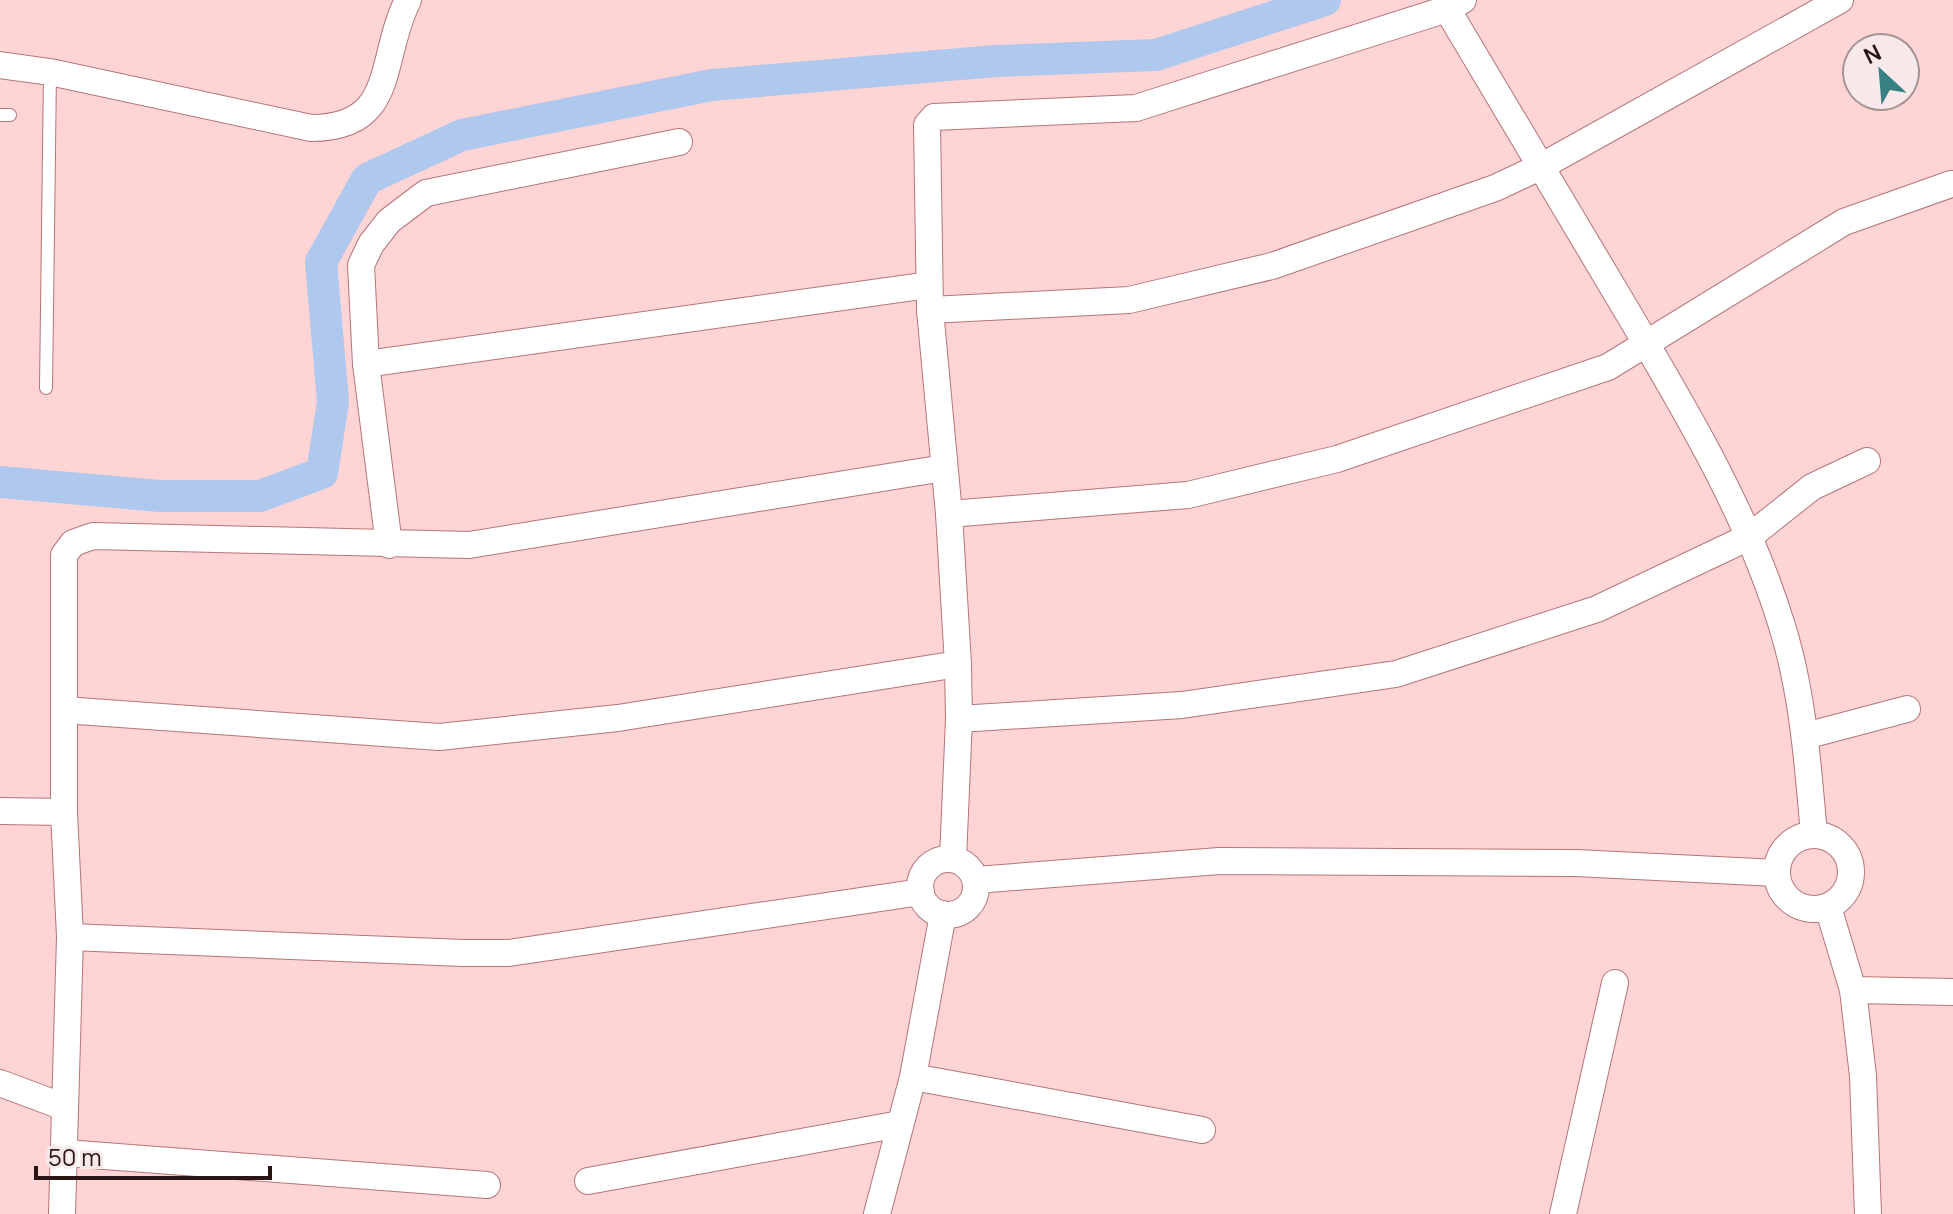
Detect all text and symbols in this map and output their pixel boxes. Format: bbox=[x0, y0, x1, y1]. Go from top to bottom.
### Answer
north arrow bbox=[1841, 32, 1921, 112]
text: N bbox=[1859, 37, 1886, 71]
scale bar bbox=[36, 1130, 270, 1180]
text: 50 m bbox=[48, 1140, 102, 1173]

